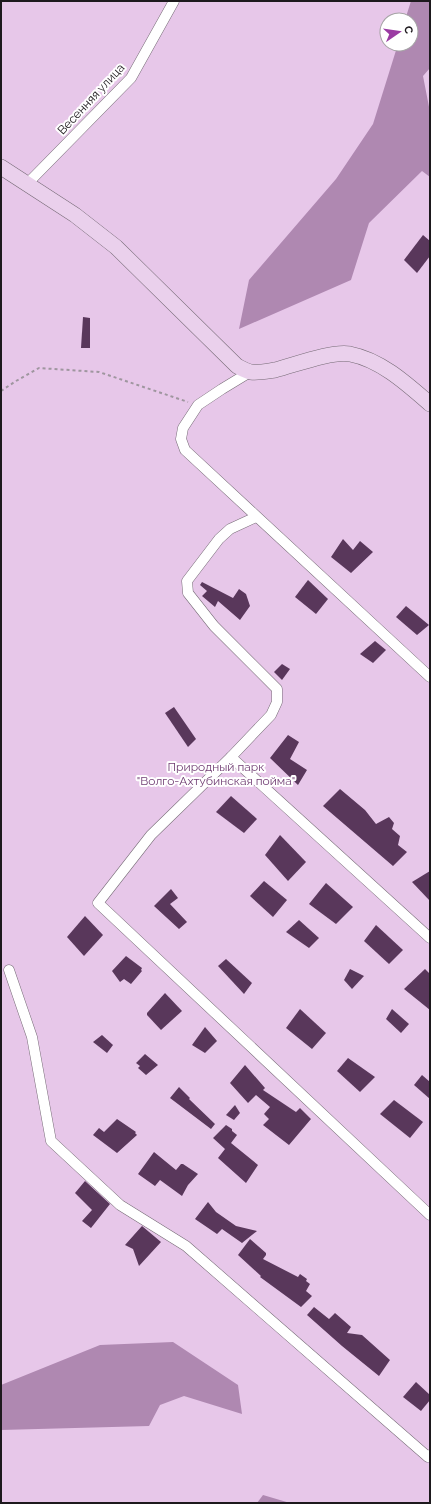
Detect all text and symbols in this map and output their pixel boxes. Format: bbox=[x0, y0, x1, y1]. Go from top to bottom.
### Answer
north arrow bbox=[379, 12, 419, 52]
text: С bbox=[401, 25, 416, 35]
street label: Весенняя улица bbox=[55, 61, 127, 137]
park label: Природный парк "Волго-Ахтубинская пойма" bbox=[137, 760, 295, 788]

